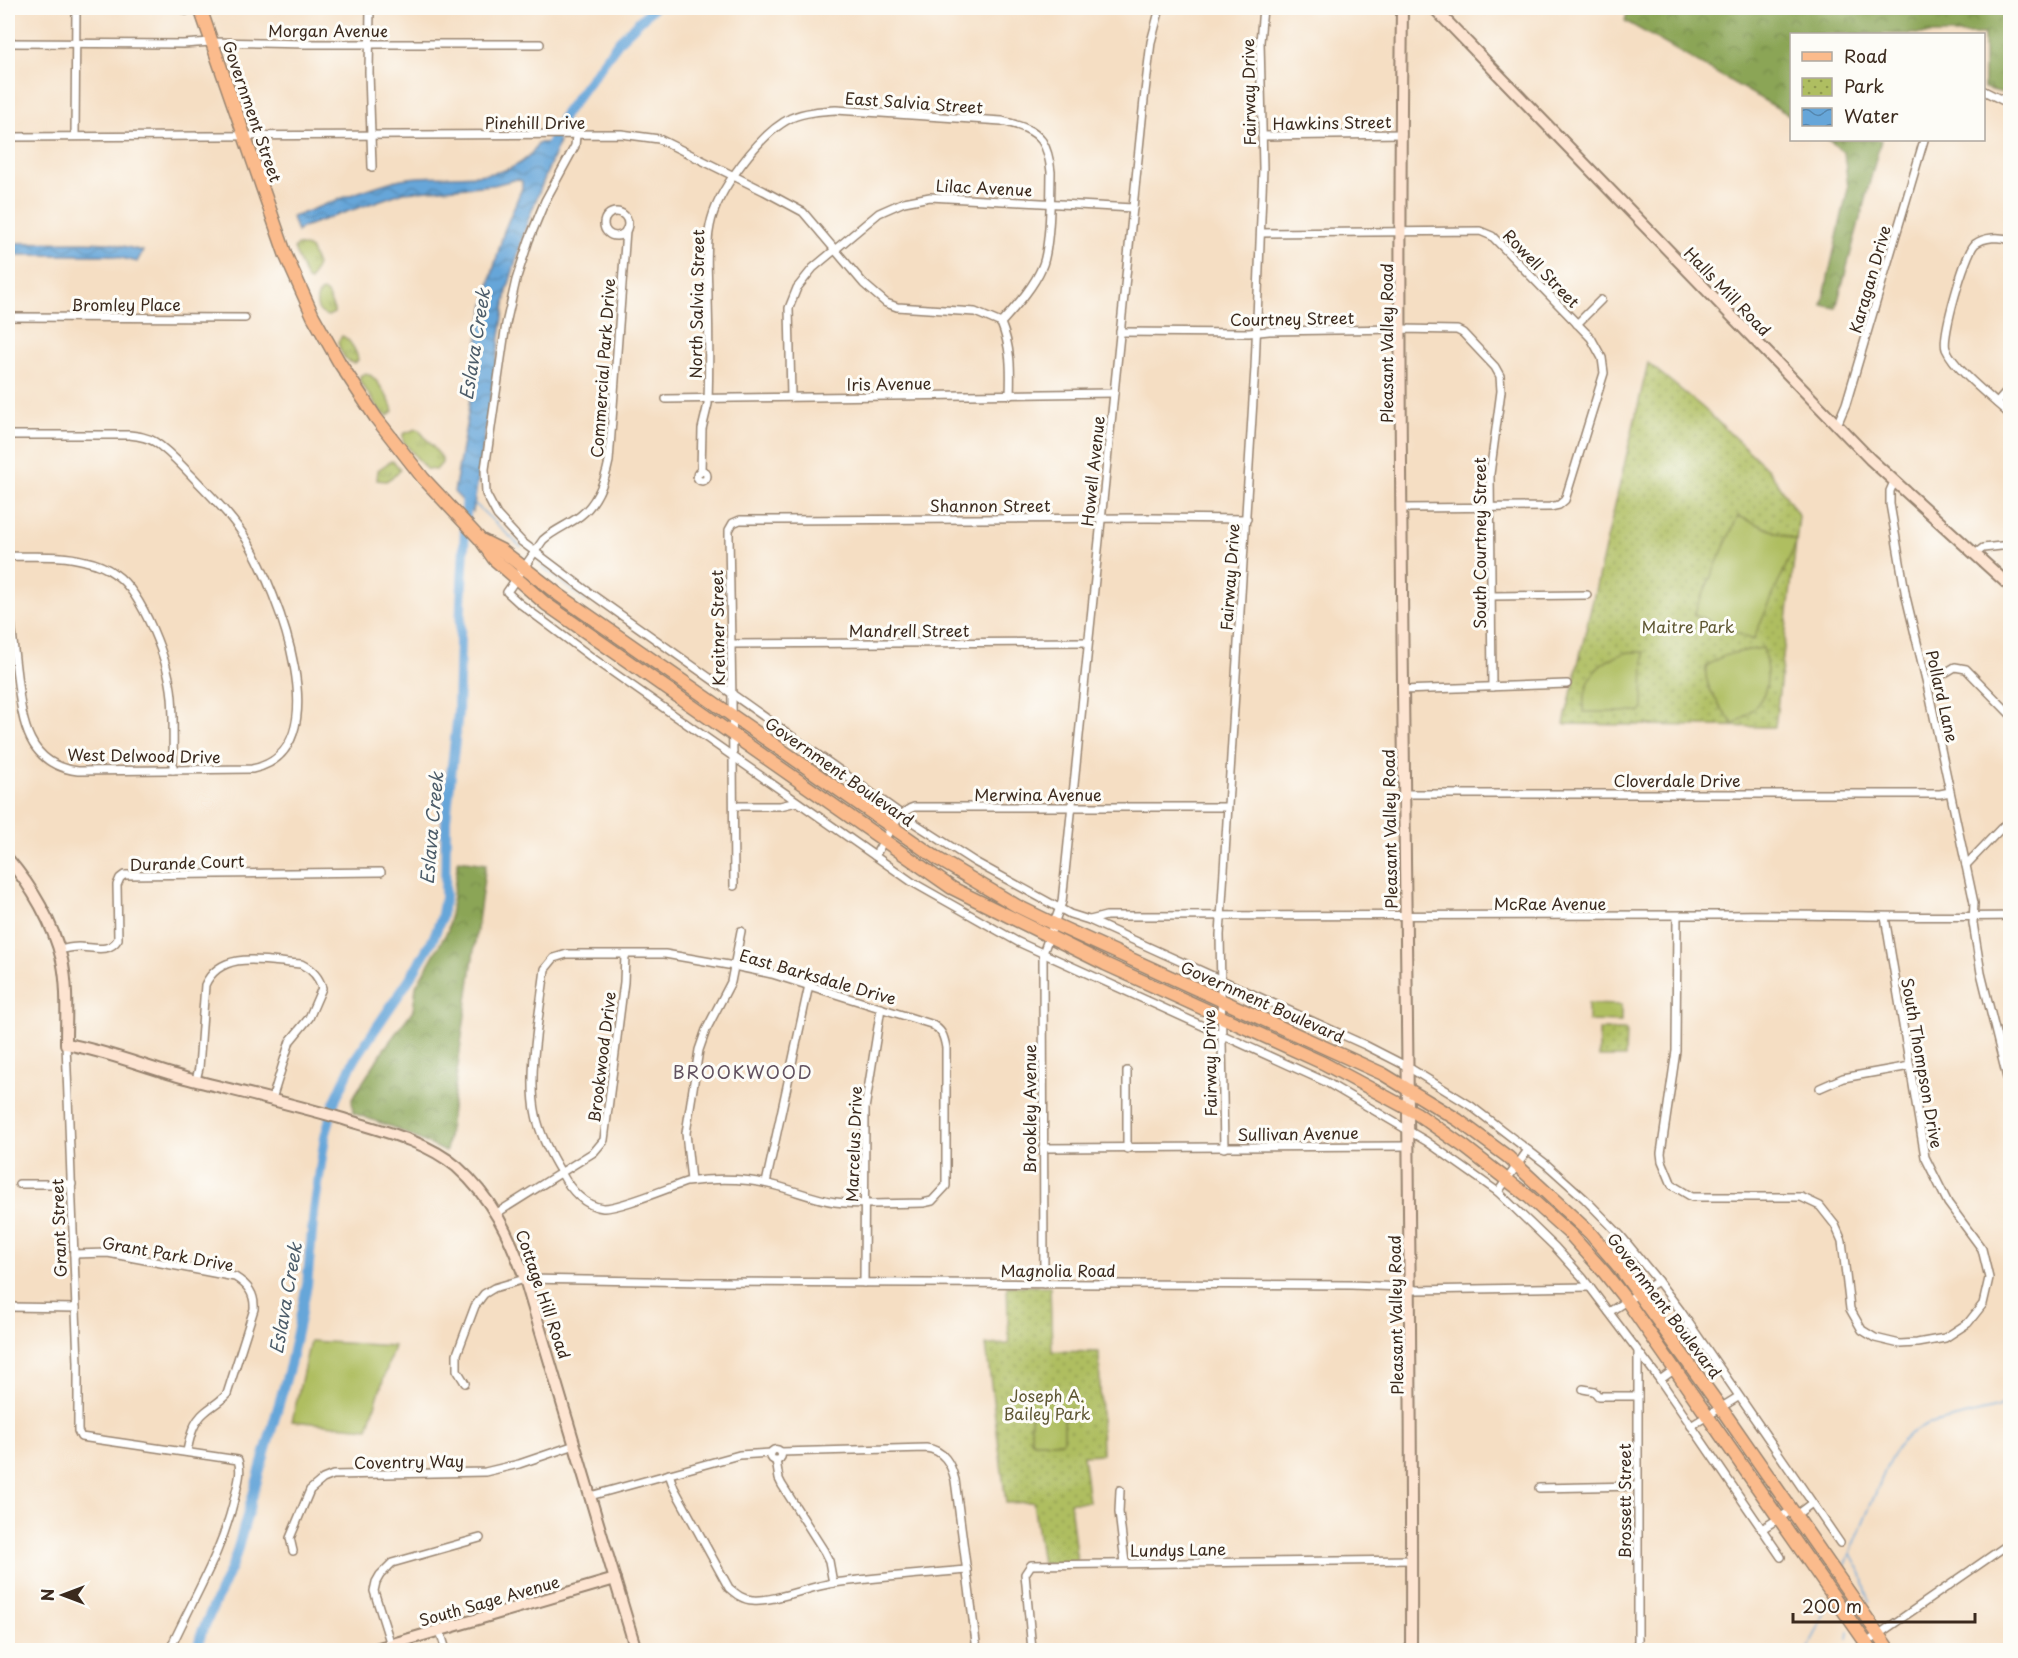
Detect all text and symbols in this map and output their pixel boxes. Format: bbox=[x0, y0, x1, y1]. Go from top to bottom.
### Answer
street label: Morgan Avenue bbox=[268, 18, 388, 42]
legend bbox=[1790, 33, 1985, 141]
street label: Government Street bbox=[218, 37, 289, 185]
street label: Fairway Drive bbox=[1235, 38, 1261, 146]
text: Road bbox=[1844, 42, 1888, 69]
text: Park bbox=[1844, 72, 1884, 99]
street label: East Salvia Street bbox=[844, 85, 984, 119]
text: Water bbox=[1844, 102, 1899, 129]
street label: Hawkins Street bbox=[1272, 109, 1392, 135]
street label: Pinehill Drive bbox=[485, 110, 585, 134]
street label: Lilac Avenue bbox=[935, 172, 1033, 202]
street label: Karagan Drive bbox=[1842, 222, 1896, 336]
street label: Rowell Street bbox=[1498, 223, 1586, 313]
street label: North Salvia Street bbox=[683, 229, 709, 379]
street label: Halls Mill Road bbox=[1679, 241, 1777, 341]
street label: Pleasant Valley Road bbox=[1374, 263, 1398, 423]
street label: Commercial Park Drive bbox=[584, 277, 620, 459]
water label: Eslava Creek bbox=[452, 285, 496, 402]
street label: Bromley Place bbox=[71, 292, 181, 316]
street label: Courtney Street bbox=[1230, 305, 1355, 331]
street label: Iris Avenue bbox=[846, 370, 932, 396]
street label: Howell Avenue bbox=[1074, 414, 1110, 527]
street label: South Courtney Street bbox=[1467, 457, 1491, 629]
street label: Shannon Street bbox=[930, 493, 1051, 517]
street label: Fairway Drive bbox=[1213, 522, 1245, 631]
street label: Kreitner Street bbox=[704, 569, 730, 686]
park label: Maitre Park bbox=[1642, 614, 1735, 638]
street label: Mandrell Street bbox=[849, 618, 970, 642]
street label: Pollard Lane bbox=[1921, 647, 1965, 745]
street label: Government Boulevard bbox=[761, 710, 920, 832]
street label: West Delwood Drive bbox=[67, 742, 221, 768]
street label: Pleasant Valley Road bbox=[1376, 749, 1402, 909]
street label: Cloverdale Drive bbox=[1614, 768, 1740, 792]
water label: Eslava Creek bbox=[413, 770, 449, 885]
street label: Merwina Avenue bbox=[974, 782, 1102, 806]
street label: Durande Court bbox=[129, 848, 245, 876]
street label: McRae Avenue bbox=[1494, 891, 1607, 915]
street label: East Barksdale Drive bbox=[737, 942, 899, 1010]
street label: Government Boulevard bbox=[1177, 954, 1349, 1048]
street label: South Thompson Drive bbox=[1896, 976, 1950, 1150]
street label: Brookwood Drive bbox=[581, 990, 621, 1124]
street label: Fairway Drive bbox=[1196, 1009, 1222, 1117]
street label: Brookley Avenue bbox=[1017, 1044, 1041, 1174]
district label: BROOKWOOD bbox=[673, 1058, 813, 1085]
street label: Marcelus Drive bbox=[839, 1086, 867, 1202]
street label: Sullivan Avenue bbox=[1237, 1120, 1359, 1146]
street label: Grant Street bbox=[44, 1178, 72, 1278]
street label: Cottage Hill Road bbox=[511, 1226, 577, 1362]
street label: Government Boulevard bbox=[1602, 1227, 1728, 1383]
street label: Grant Park Drive bbox=[100, 1230, 236, 1276]
street label: Pleasant Valley Road bbox=[1382, 1235, 1408, 1395]
water label: Eslava Creek bbox=[262, 1239, 308, 1356]
street label: Magnolia Road bbox=[1000, 1258, 1116, 1282]
park label: Joseph A. Bailey Park bbox=[1003, 1383, 1091, 1425]
street label: Brossett Street bbox=[1612, 1443, 1636, 1559]
street label: Coventry Way bbox=[354, 1448, 464, 1474]
street label: Lundys Lane bbox=[1130, 1536, 1226, 1562]
north arrow bbox=[33, 1565, 93, 1625]
street label: South Sage Avenue bbox=[416, 1568, 562, 1631]
scale bar bbox=[1793, 1586, 1974, 1624]
text: N bbox=[35, 1589, 59, 1601]
text: 200 m bbox=[1802, 1592, 1862, 1619]

